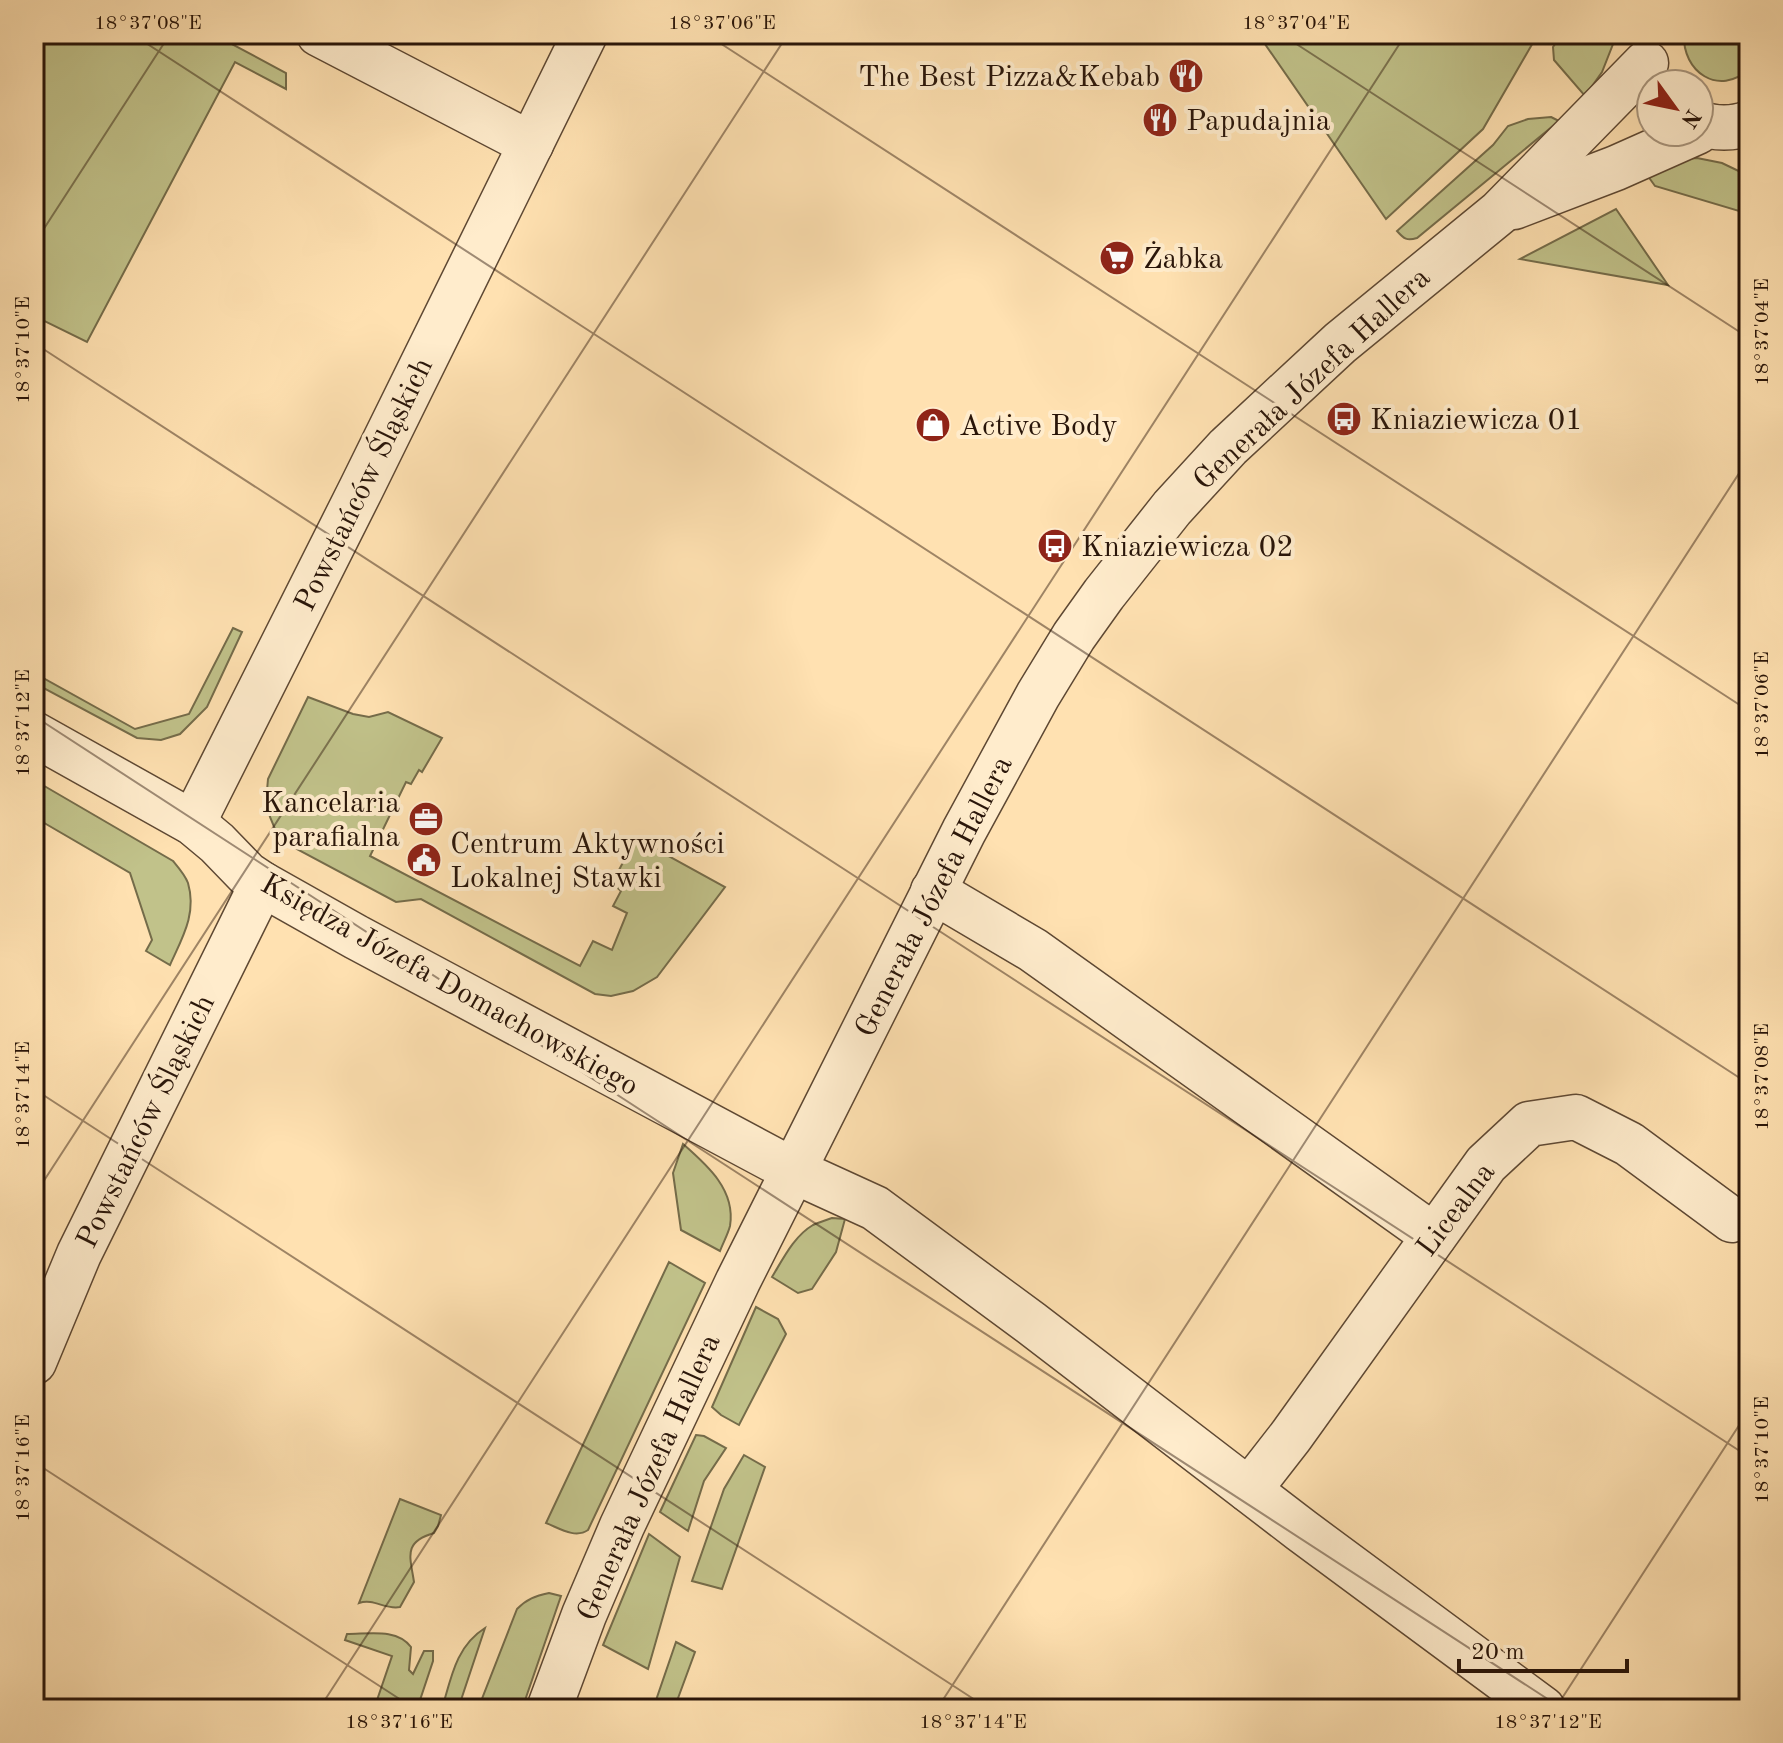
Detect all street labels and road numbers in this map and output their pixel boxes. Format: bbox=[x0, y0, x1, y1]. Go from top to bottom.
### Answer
street label: Generała Józefa Hallera bbox=[1188, 262, 1436, 496]
street label: Powstańców Śląskich bbox=[286, 351, 439, 616]
street label: Generała Józefa Hallera bbox=[851, 751, 1019, 1042]
street label: Księdza Józefa Domachowskiego bbox=[255, 869, 643, 1102]
street label: Powstańców Śląskich bbox=[68, 988, 221, 1253]
street label: Licealna bbox=[1412, 1158, 1501, 1263]
street label: Generała Józefa Hallera bbox=[573, 1330, 727, 1626]

